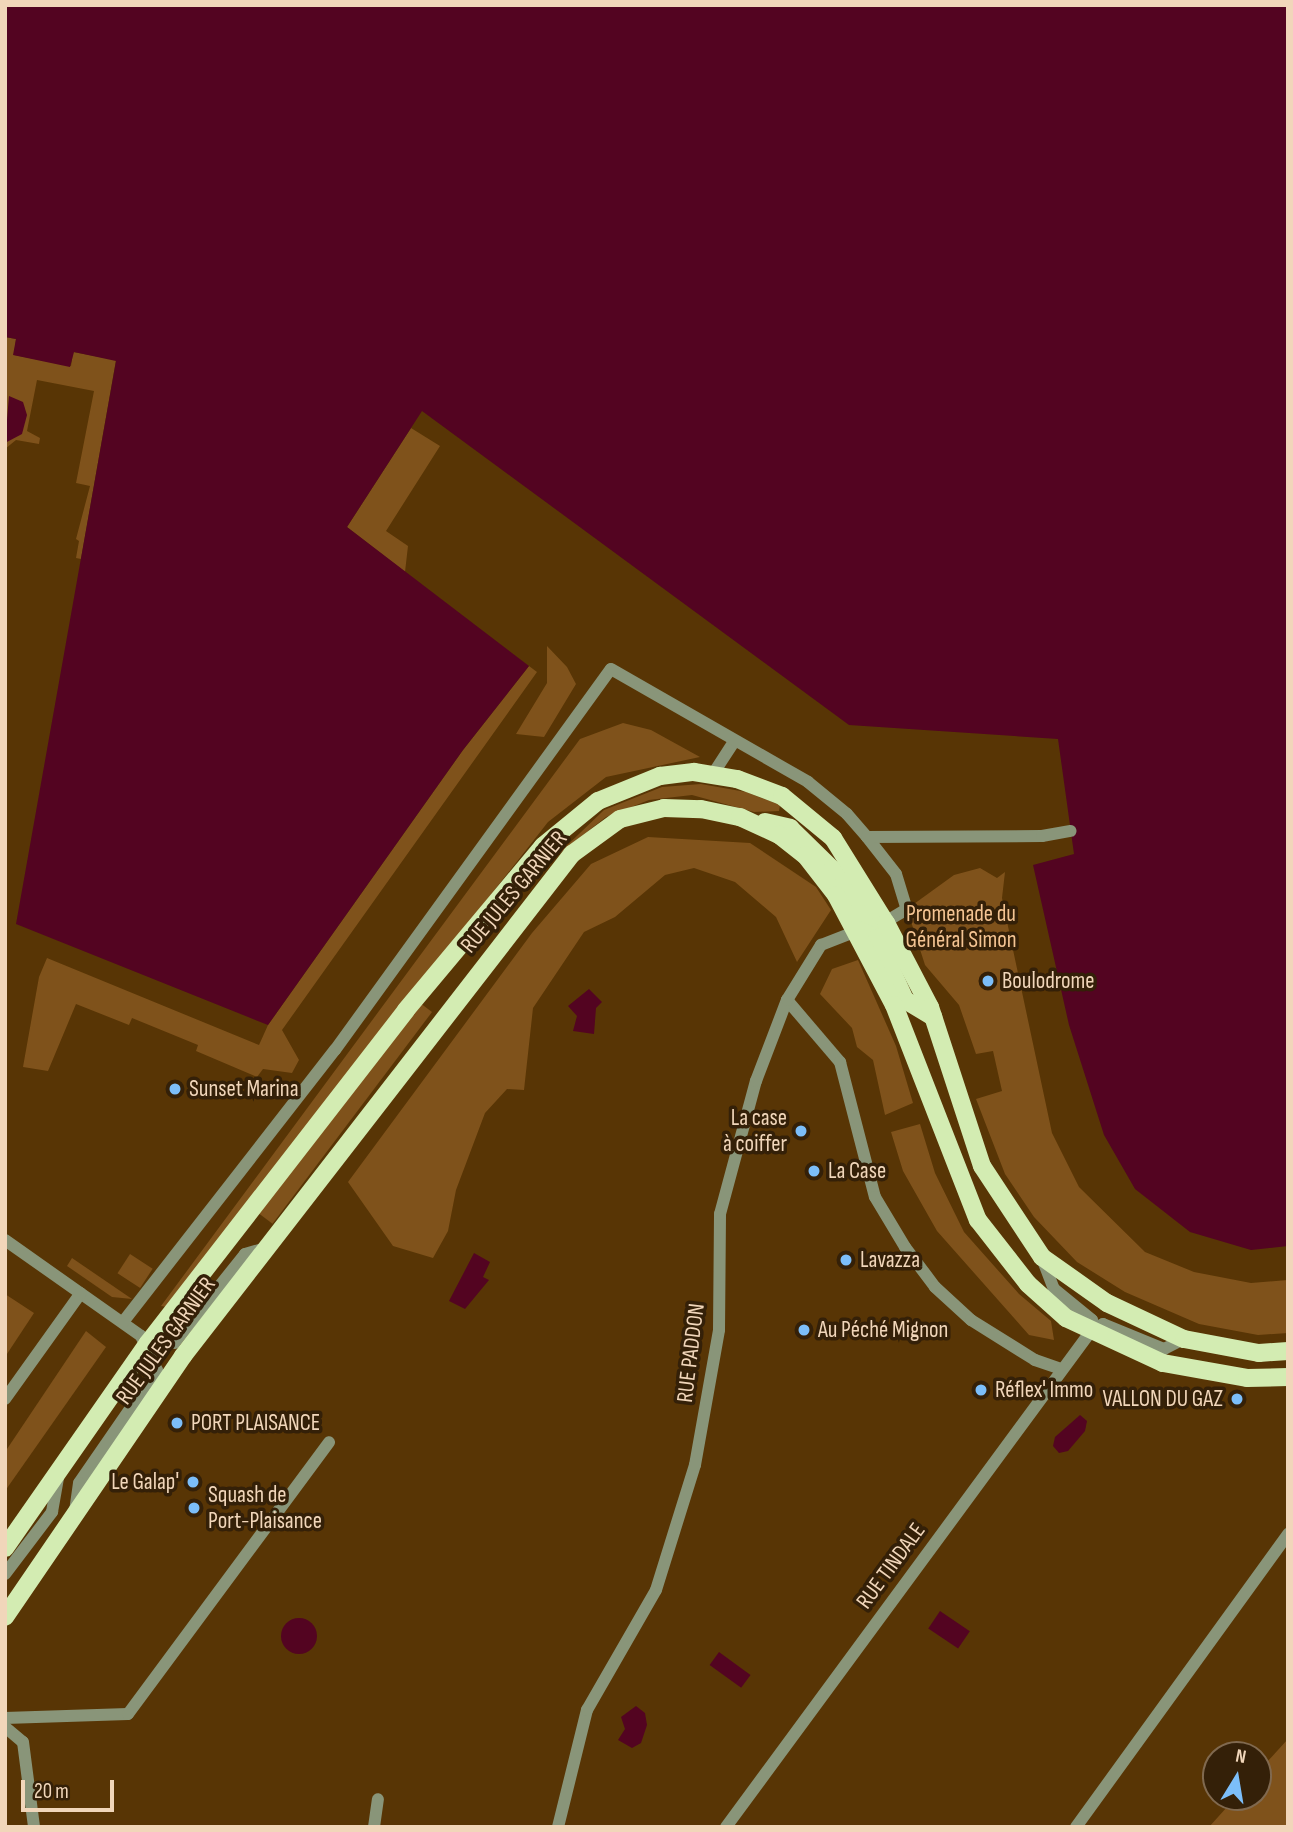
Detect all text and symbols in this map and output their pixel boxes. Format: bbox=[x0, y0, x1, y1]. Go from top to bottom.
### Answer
street label: RUE JULES GARNIER bbox=[455, 825, 573, 959]
park label: Promenade du Général Simon bbox=[905, 900, 1017, 954]
place label: Boulodrome bbox=[1002, 967, 1095, 995]
marker: Boulodrome bbox=[980, 973, 996, 989]
place label: Sunset Marina bbox=[189, 1075, 299, 1103]
marker: Sunset Marina bbox=[167, 1081, 183, 1097]
place label: La case à coiffer bbox=[723, 1104, 787, 1158]
marker: La case à coiffer bbox=[793, 1123, 809, 1139]
place label: La Case bbox=[828, 1157, 886, 1185]
marker: La Case bbox=[806, 1163, 822, 1179]
place label: Lavazza bbox=[860, 1246, 920, 1274]
marker: Lavazza bbox=[838, 1252, 854, 1268]
street label: RUE JULES GARNIER bbox=[110, 1272, 222, 1410]
street label: RUE PADDON bbox=[671, 1302, 711, 1404]
place label: Au Péché Mignon bbox=[818, 1316, 948, 1344]
marker: Au Péché Mignon bbox=[796, 1322, 812, 1338]
place label: Réflex' Immo bbox=[995, 1376, 1093, 1404]
marker: Réflex' Immo bbox=[973, 1382, 989, 1398]
place label: VALLON DU GAZ bbox=[1103, 1385, 1223, 1413]
marker: VALLON DU GAZ bbox=[1229, 1391, 1245, 1407]
place label: PORT PLAISANCE bbox=[191, 1409, 320, 1437]
marker: PORT PLAISANCE bbox=[169, 1415, 185, 1431]
place label: Le Galap' bbox=[111, 1468, 179, 1496]
marker: Le Galap' bbox=[185, 1474, 201, 1490]
place label: Squash de Port-Plaisance bbox=[208, 1481, 322, 1535]
marker: Squash de Port-Plaisance bbox=[186, 1500, 202, 1516]
street label: RUE TINDALE bbox=[851, 1518, 931, 1614]
north arrow bbox=[1202, 1741, 1272, 1811]
text: N bbox=[1234, 1745, 1248, 1769]
scale bar bbox=[24, 1766, 117, 1810]
text: 20 m bbox=[34, 1779, 69, 1804]

